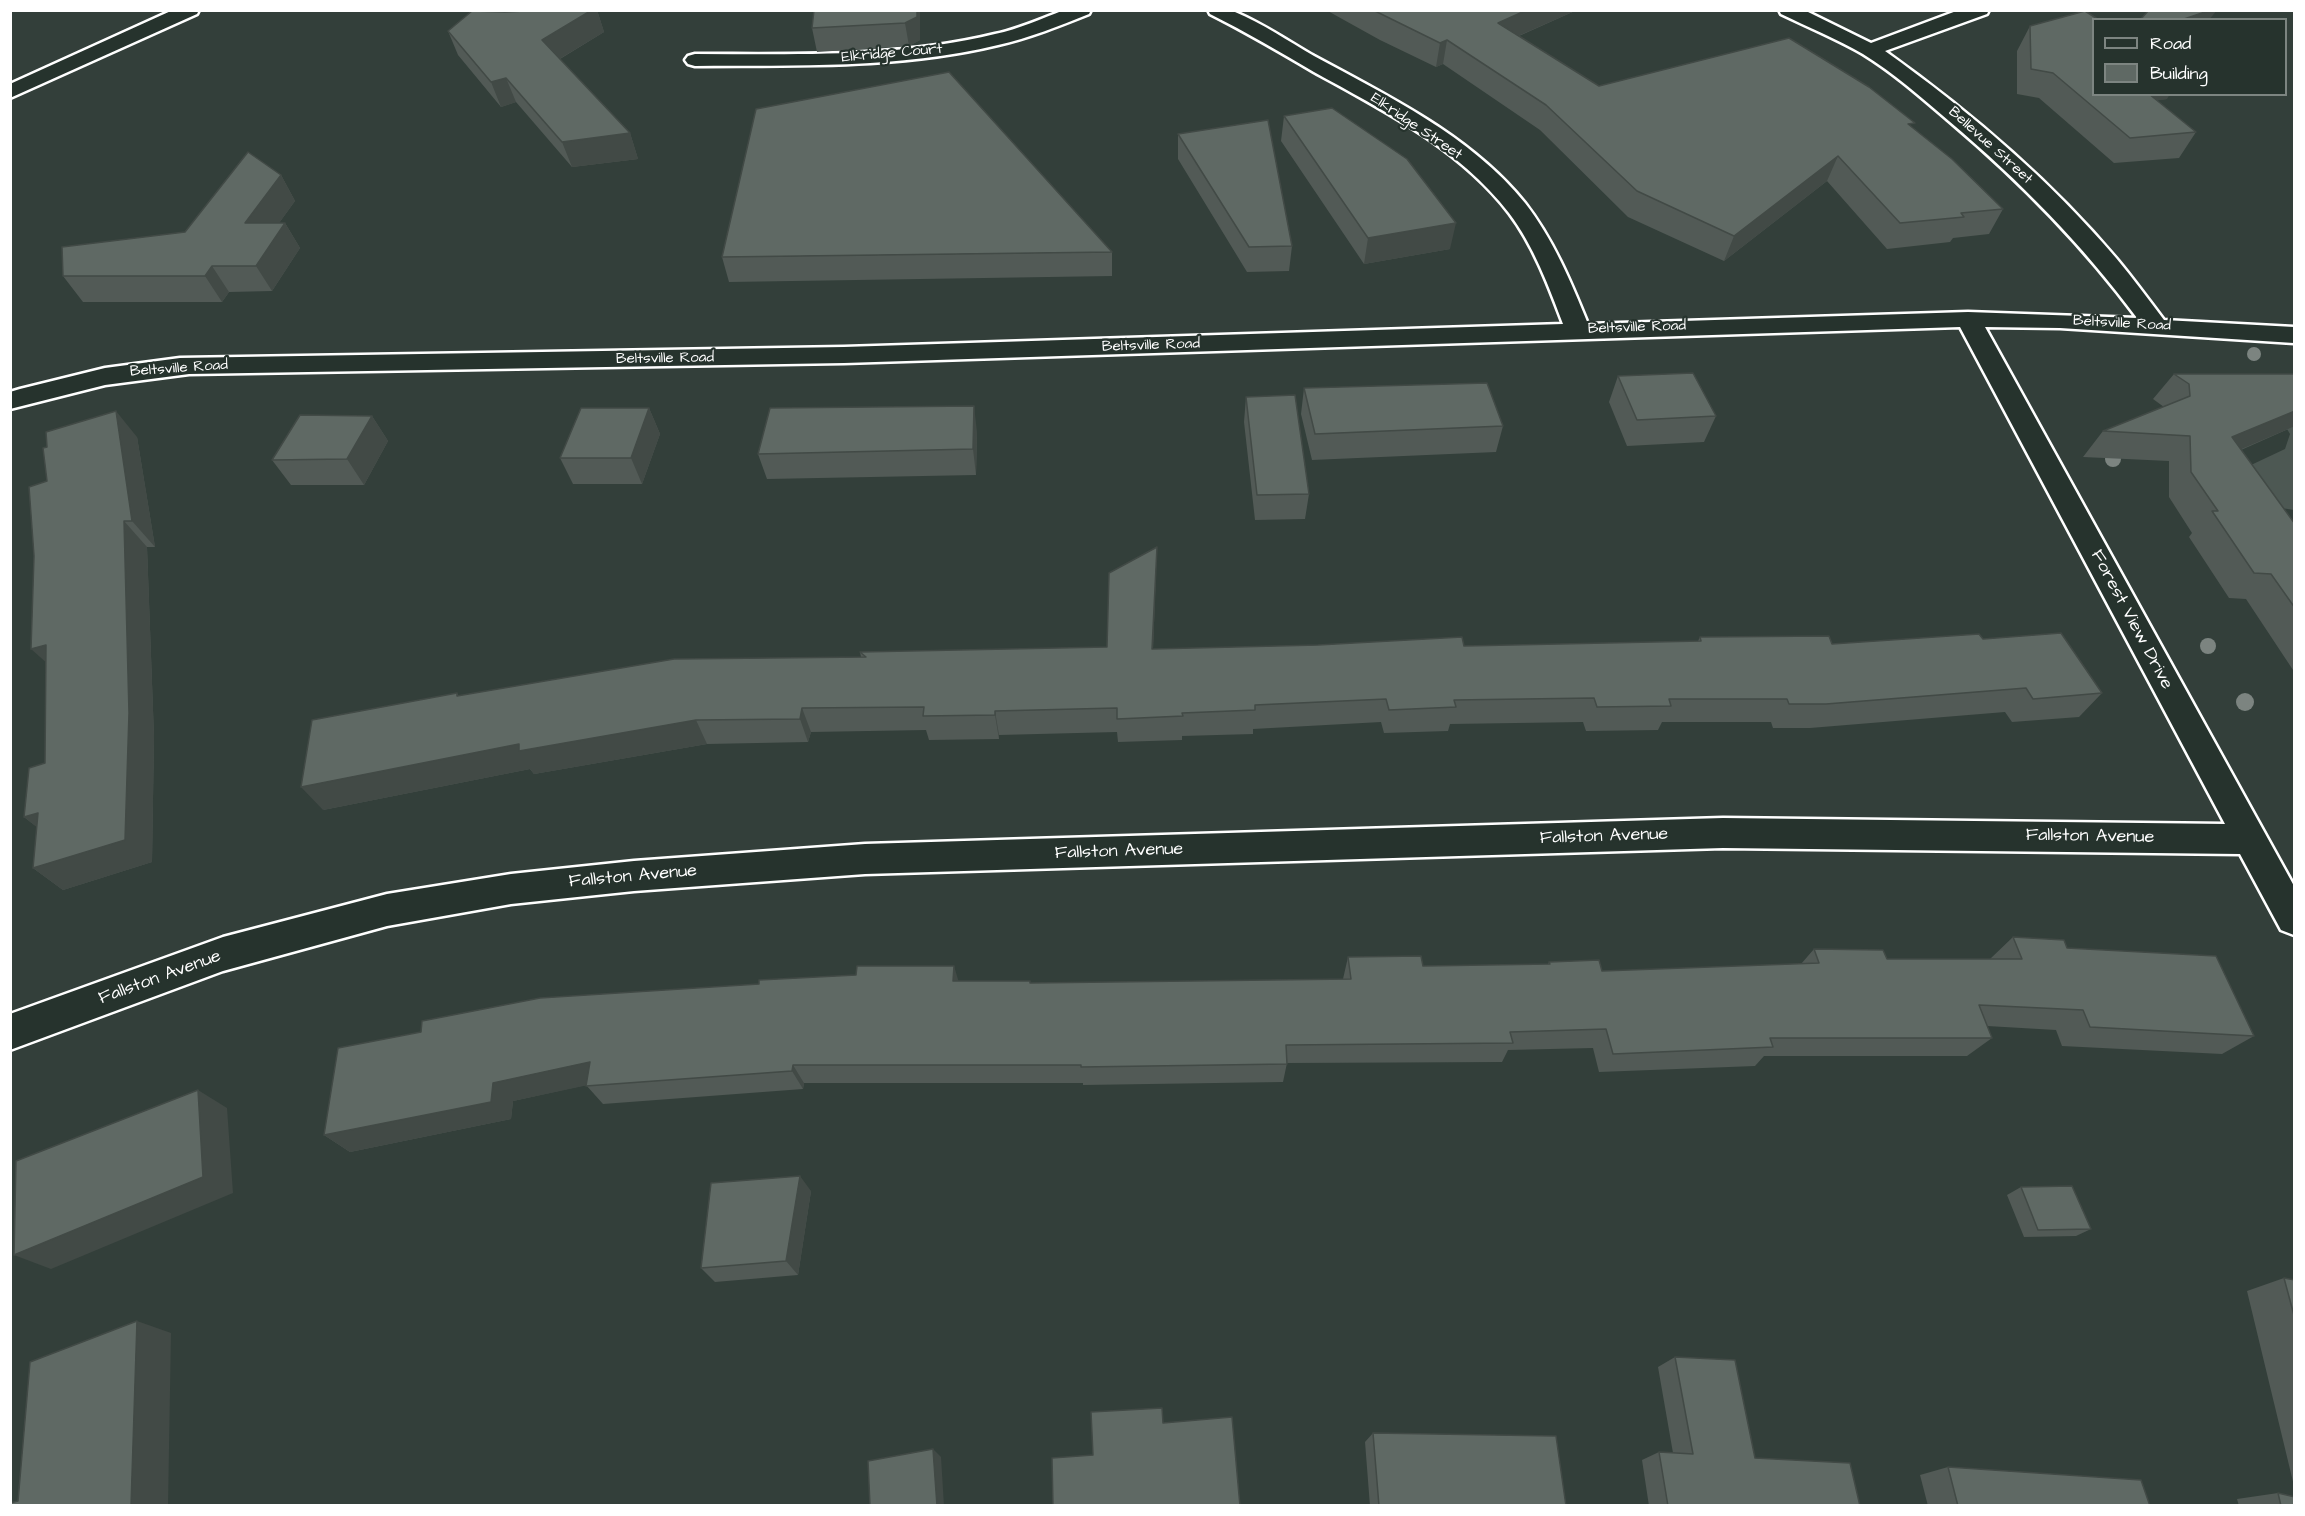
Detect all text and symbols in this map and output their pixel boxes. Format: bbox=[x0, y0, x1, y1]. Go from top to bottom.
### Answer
legend bbox=[2092, 18, 2287, 96]
text: Road bbox=[2150, 31, 2191, 56]
street label: Elkridge Court bbox=[841, 41, 943, 67]
text: Building bbox=[2150, 61, 2208, 86]
street label: Elkridge Street bbox=[1367, 90, 1465, 164]
street label: Bellevue Street bbox=[1944, 103, 2036, 189]
street label: Beltsville Road bbox=[2073, 312, 2171, 336]
street label: Beltsville Road bbox=[1588, 317, 1686, 339]
street label: Beltsville Road bbox=[1102, 335, 1200, 357]
street label: Beltsville Road bbox=[616, 349, 714, 369]
street label: Beltsville Road bbox=[129, 357, 229, 381]
street label: Forest View Drive bbox=[2085, 547, 2177, 693]
street label: Fallston Avenue bbox=[1539, 824, 1669, 850]
street label: Fallston Avenue bbox=[2026, 825, 2154, 849]
street label: Fallston Avenue bbox=[1054, 839, 1184, 865]
street label: Fallston Avenue bbox=[568, 861, 698, 893]
street label: Fallston Avenue bbox=[96, 946, 224, 1010]

